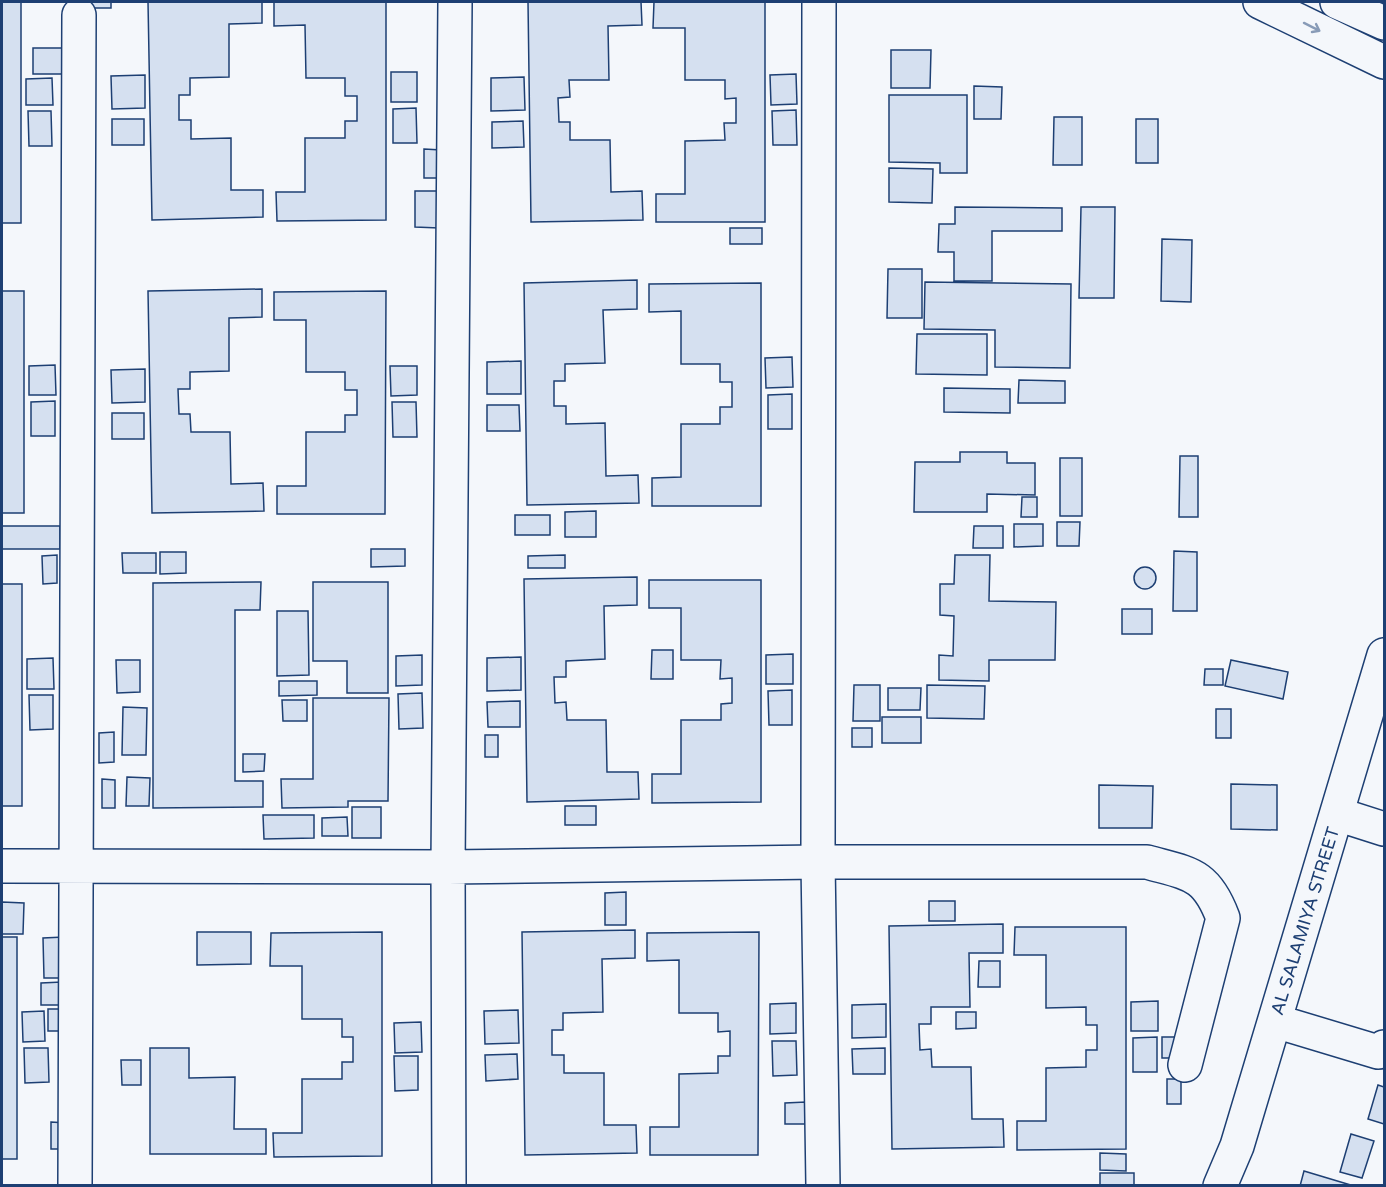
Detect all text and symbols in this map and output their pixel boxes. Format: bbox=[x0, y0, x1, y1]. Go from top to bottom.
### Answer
one-way arrow bbox=[1303, 22, 1321, 34]
street label: AL SALAMIYA STREET bbox=[1266, 824, 1344, 1018]

